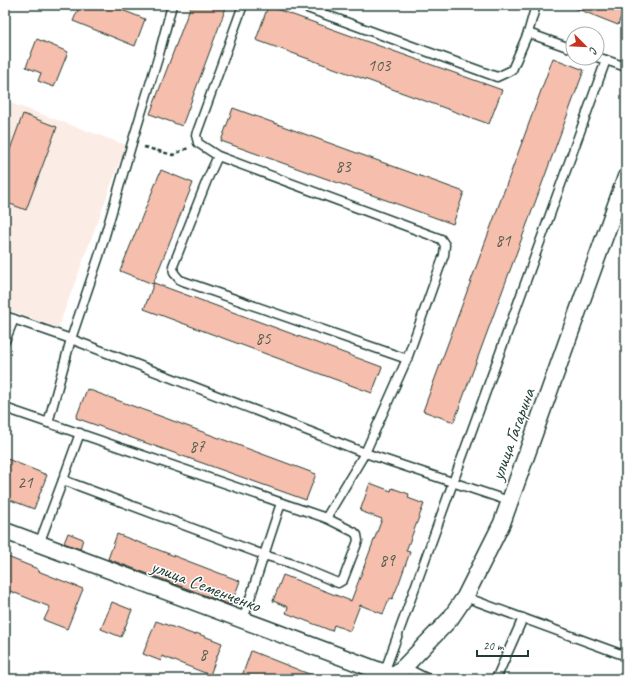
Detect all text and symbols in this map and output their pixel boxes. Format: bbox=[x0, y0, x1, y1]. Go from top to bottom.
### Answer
north arrow bbox=[565, 26, 605, 66]
text: С bbox=[586, 45, 602, 57]
house number: 103 bbox=[368, 55, 392, 76]
house number: 83 bbox=[335, 156, 352, 177]
house number: 81 bbox=[495, 230, 512, 251]
house number: 85 bbox=[255, 328, 272, 349]
street label: улица Гагарина bbox=[485, 383, 541, 485]
house number: 87 bbox=[189, 436, 206, 457]
house number: 21 bbox=[17, 472, 34, 493]
house number: 89 bbox=[379, 550, 396, 571]
street label: улица Семенченко bbox=[147, 554, 265, 618]
scale bar bbox=[477, 632, 528, 658]
text: 20 m bbox=[483, 638, 505, 654]
house number: 8 bbox=[199, 644, 209, 665]

